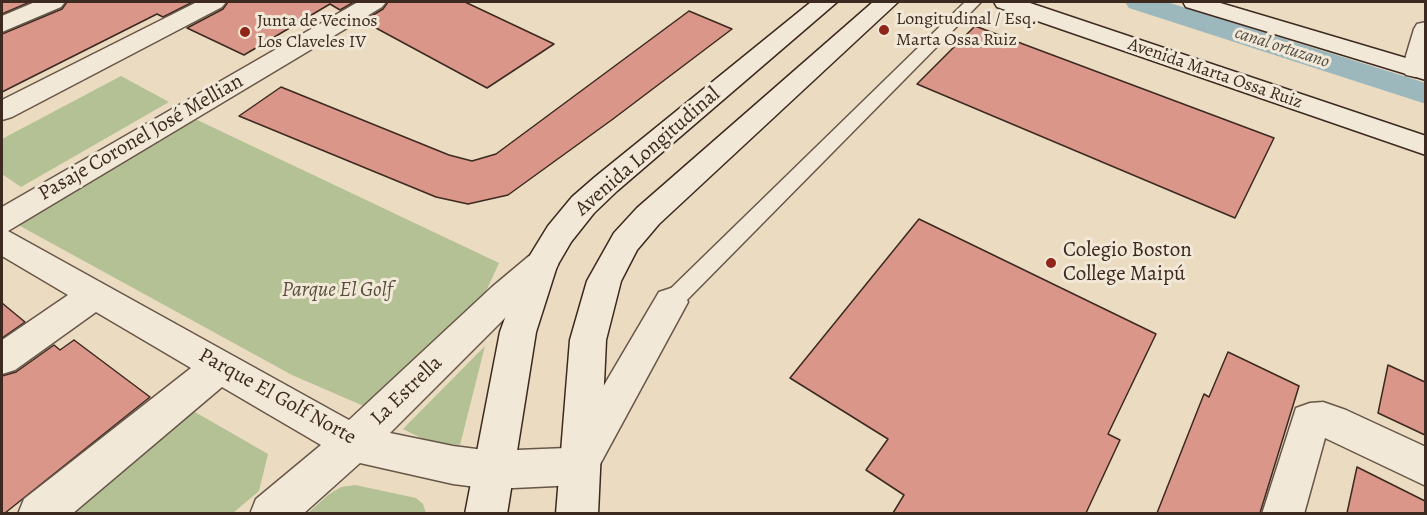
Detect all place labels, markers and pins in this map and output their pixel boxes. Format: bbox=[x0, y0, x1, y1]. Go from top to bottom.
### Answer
place label: Longitudinal / Esq. Marta Ossa Ruiz bbox=[896, 9, 1037, 52]
place label: Junta de Vecinos Los Claveles IV bbox=[257, 11, 378, 54]
marker: Longitudinal / Esq. Marta Ossa Ruiz bbox=[877, 23, 891, 37]
marker: Junta de Vecinos Los Claveles IV bbox=[238, 25, 252, 39]
place label: Colegio Boston College Maipú bbox=[1063, 238, 1192, 288]
marker: Colegio Boston College Maipú bbox=[1044, 256, 1058, 270]

